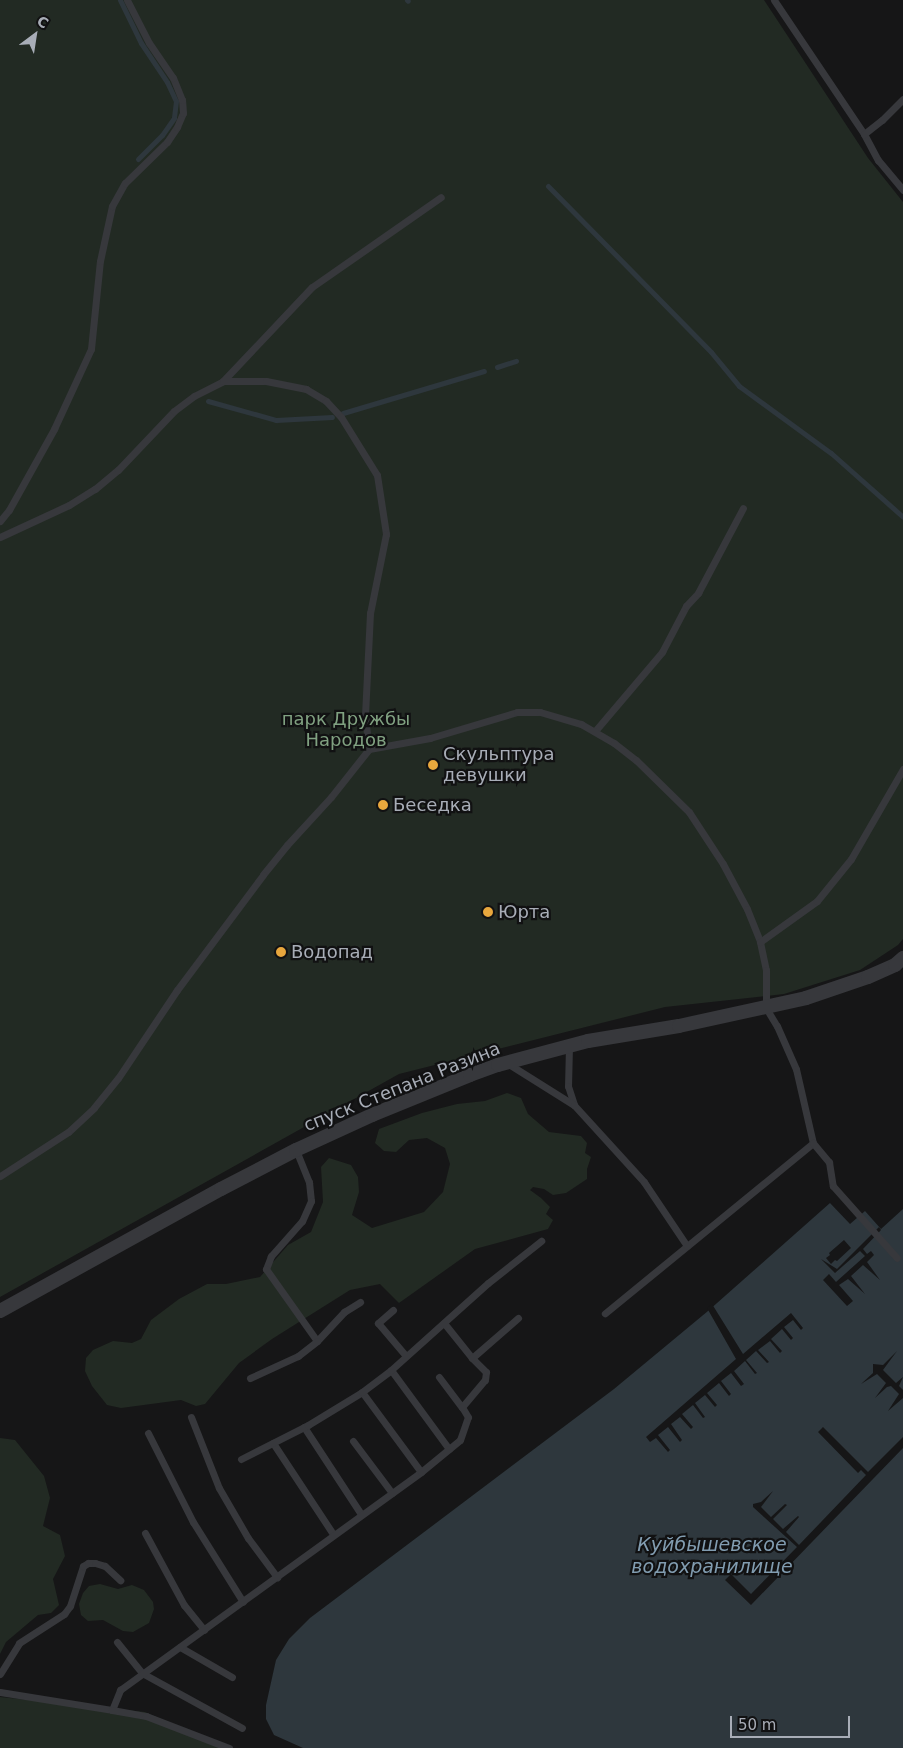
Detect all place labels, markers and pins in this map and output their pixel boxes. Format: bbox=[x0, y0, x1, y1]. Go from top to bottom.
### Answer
place label: Скульптура девушки bbox=[443, 744, 555, 786]
marker: Скульптура девушки bbox=[427, 759, 439, 771]
place label: Беседка bbox=[393, 794, 472, 816]
marker: Беседка bbox=[377, 799, 389, 811]
place label: Юрта bbox=[498, 901, 550, 923]
marker: Юрта bbox=[482, 906, 494, 918]
place label: Водопад bbox=[291, 941, 373, 963]
marker: Водопад bbox=[275, 946, 287, 958]

